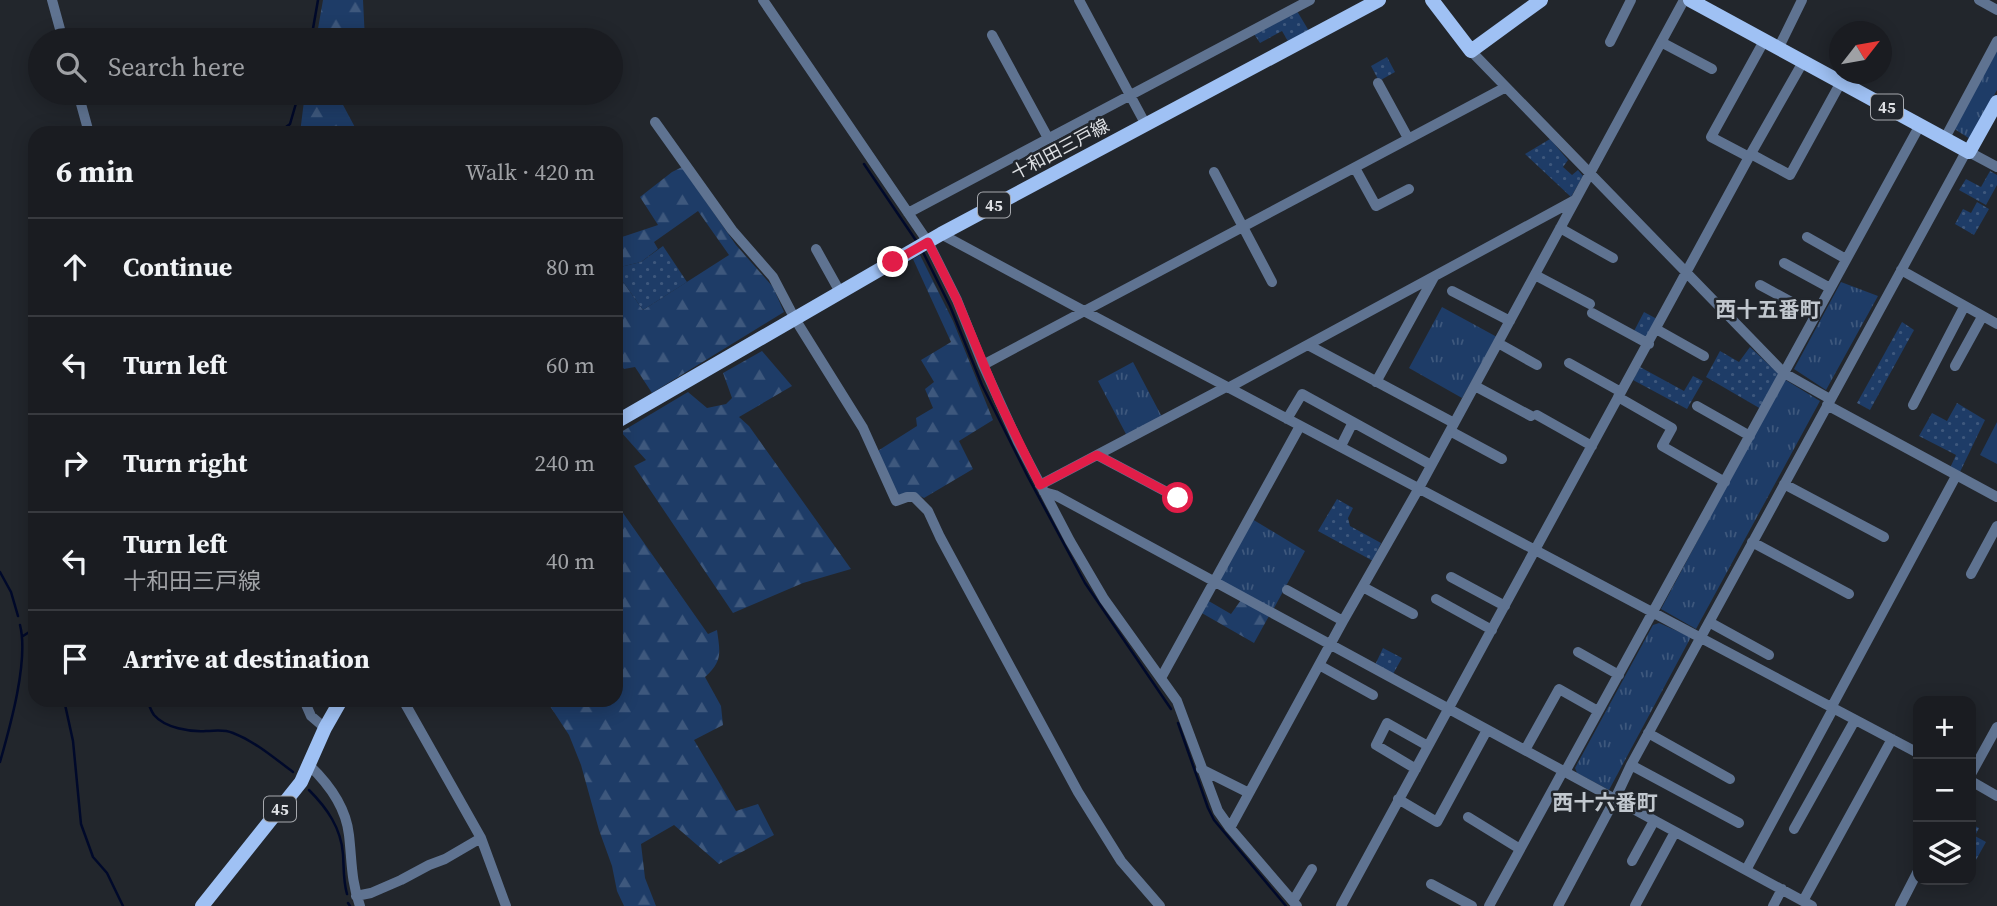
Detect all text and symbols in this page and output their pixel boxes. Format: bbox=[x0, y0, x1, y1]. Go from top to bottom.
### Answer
north arrow bbox=[1829, 21, 1892, 84]
search box bbox=[28, 28, 623, 105]
icon: search bbox=[52, 48, 90, 86]
text: Search here bbox=[108, 49, 245, 85]
road number: 45 bbox=[1871, 94, 1903, 120]
street label: 十和田三戸線 bbox=[1006, 113, 1114, 185]
text: 6 min bbox=[56, 151, 134, 192]
text: Walk · 420 m bbox=[465, 156, 595, 188]
road number: 45 bbox=[978, 192, 1010, 218]
route end bbox=[877, 246, 908, 277]
icon: ahead bbox=[56, 248, 94, 286]
text: Continue bbox=[123, 249, 232, 285]
text: 80 m bbox=[546, 251, 595, 283]
district label: 西十五番町 bbox=[1716, 295, 1821, 324]
icon: left bbox=[56, 346, 94, 384]
text: Turn left bbox=[123, 347, 227, 383]
text: 60 m bbox=[546, 349, 595, 381]
icon: right bbox=[56, 444, 94, 482]
text: Turn right bbox=[123, 445, 247, 481]
text: 240 m bbox=[534, 447, 595, 479]
route start bbox=[1162, 482, 1193, 513]
text: Turn left bbox=[123, 526, 227, 562]
icon: left bbox=[56, 542, 94, 580]
text: 40 m bbox=[546, 545, 595, 577]
text: 十和田三戸線 bbox=[123, 565, 261, 597]
icon: arrive bbox=[56, 640, 94, 678]
text: Arrive at destination bbox=[123, 641, 370, 677]
map controls bbox=[1913, 696, 1976, 885]
button: + bbox=[1913, 696, 1976, 759]
button: − bbox=[1913, 759, 1976, 822]
district label: 西十六番町 bbox=[1553, 788, 1658, 817]
road number: 45 bbox=[264, 796, 296, 822]
button: layers bbox=[1913, 822, 1976, 885]

